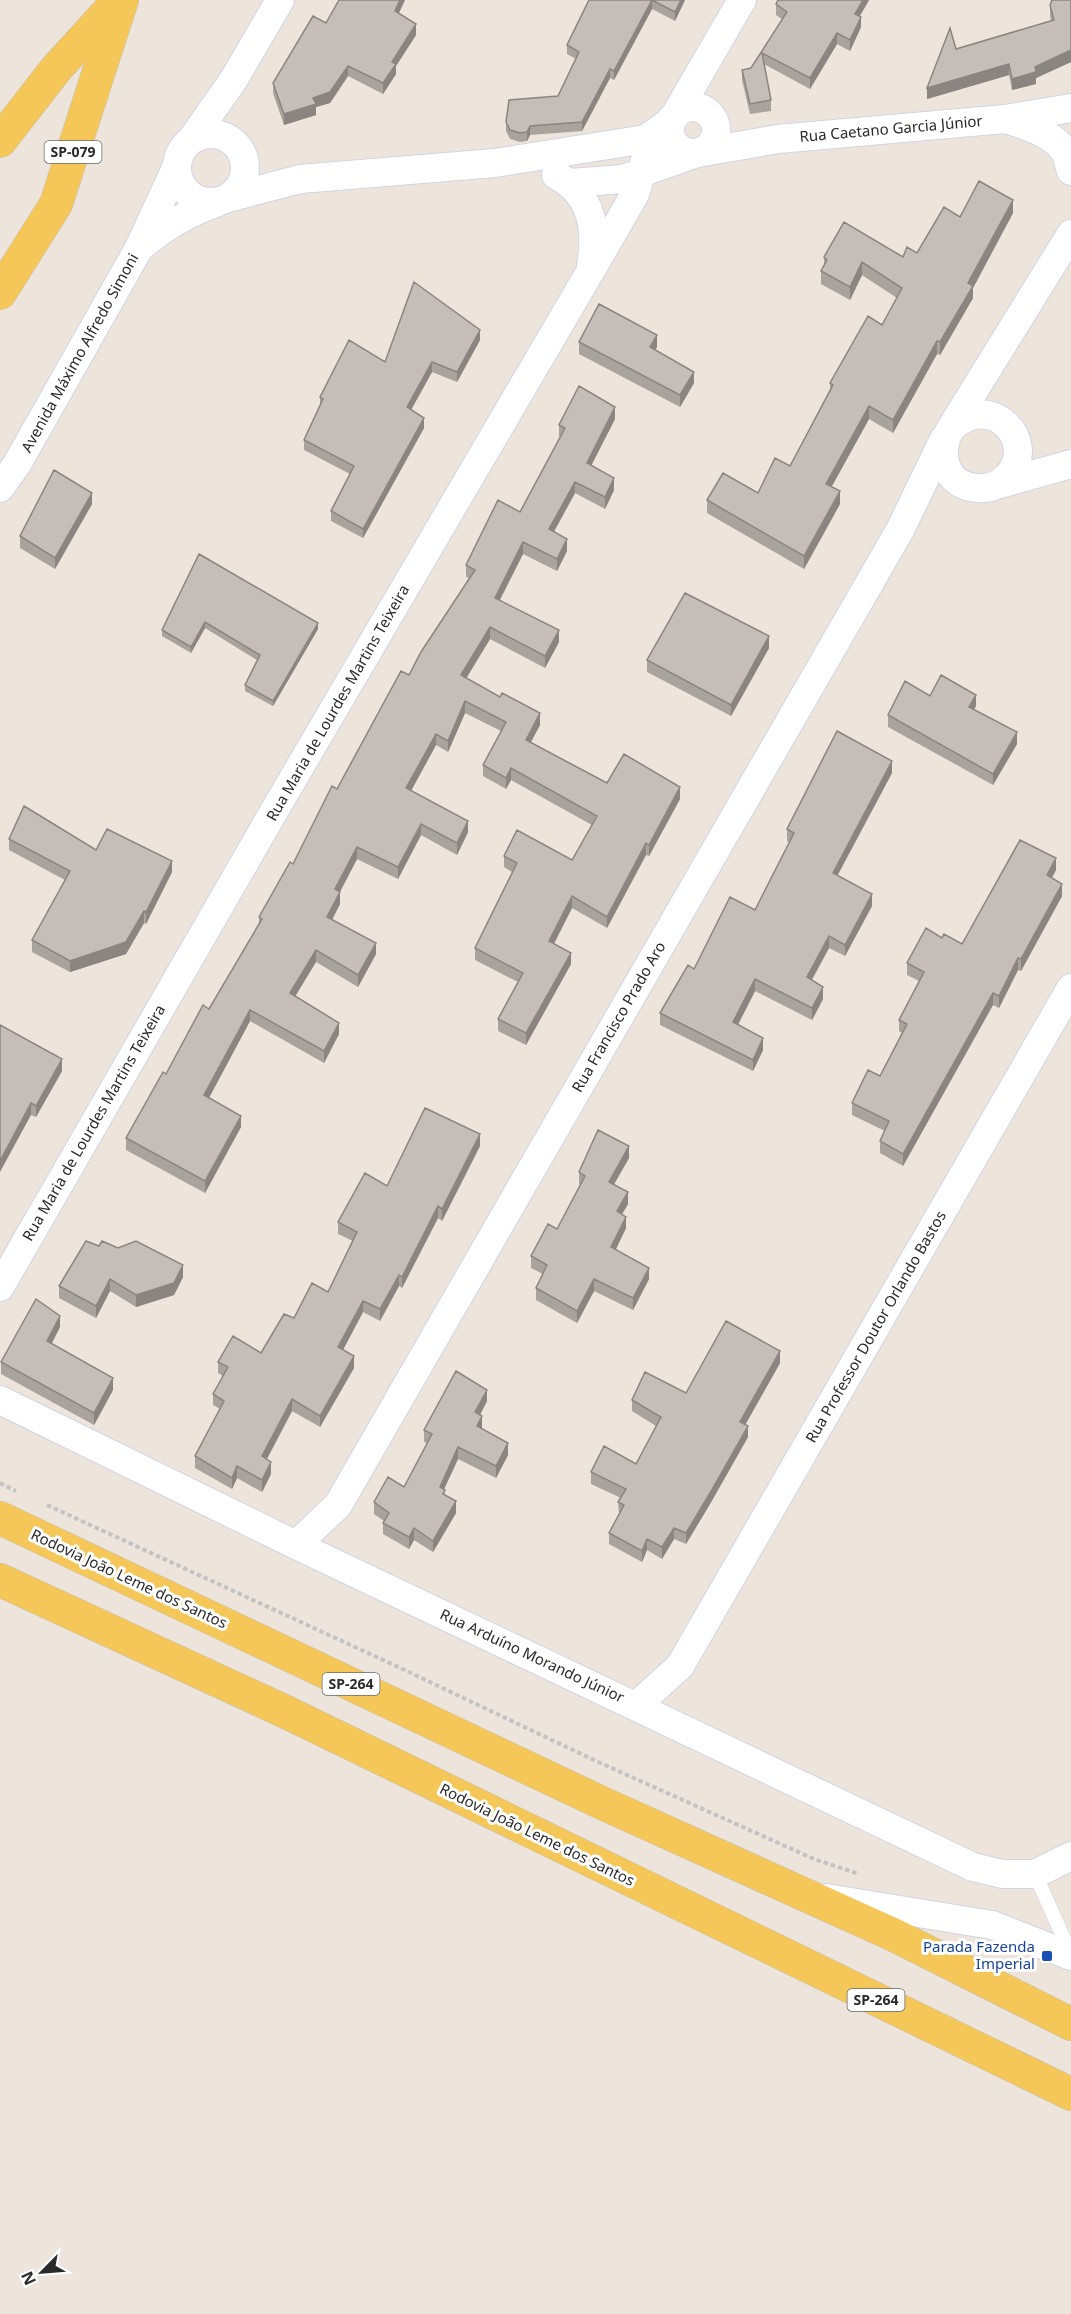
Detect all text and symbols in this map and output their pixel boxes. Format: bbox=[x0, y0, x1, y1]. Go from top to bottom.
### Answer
street label: Rua Caetano Garcia Júnior bbox=[799, 110, 983, 146]
road number: SP-079 bbox=[44, 141, 101, 163]
street label: Avenida Máximo Alfredo Simoni bbox=[16, 249, 142, 456]
street label: Rua Maria de Lourdes Martins Teixeira bbox=[261, 581, 413, 824]
street label: Rua Francisco Prado Aro bbox=[567, 938, 670, 1095]
street label: Rua Maria de Lourdes Martins Teixeira bbox=[17, 1001, 169, 1244]
street label: Rua Professor Doutor Orlando Bastos bbox=[800, 1207, 950, 1446]
street label: Rodovia João Leme dos Santos bbox=[28, 1524, 231, 1632]
street label: Rua Arduíno Morando Júnior bbox=[437, 1604, 628, 1707]
road number: SP-264 bbox=[322, 1673, 380, 1695]
street label: Rodovia João Leme dos Santos bbox=[437, 1778, 638, 1890]
place label: Parada Fazenda Imperial bbox=[923, 1936, 1035, 1973]
marker: Parada Fazenda Imperial bbox=[1040, 1949, 1054, 1963]
road number: SP-264 bbox=[848, 1989, 904, 2011]
north arrow bbox=[12, 2242, 72, 2302]
text: N bbox=[16, 2268, 41, 2289]

